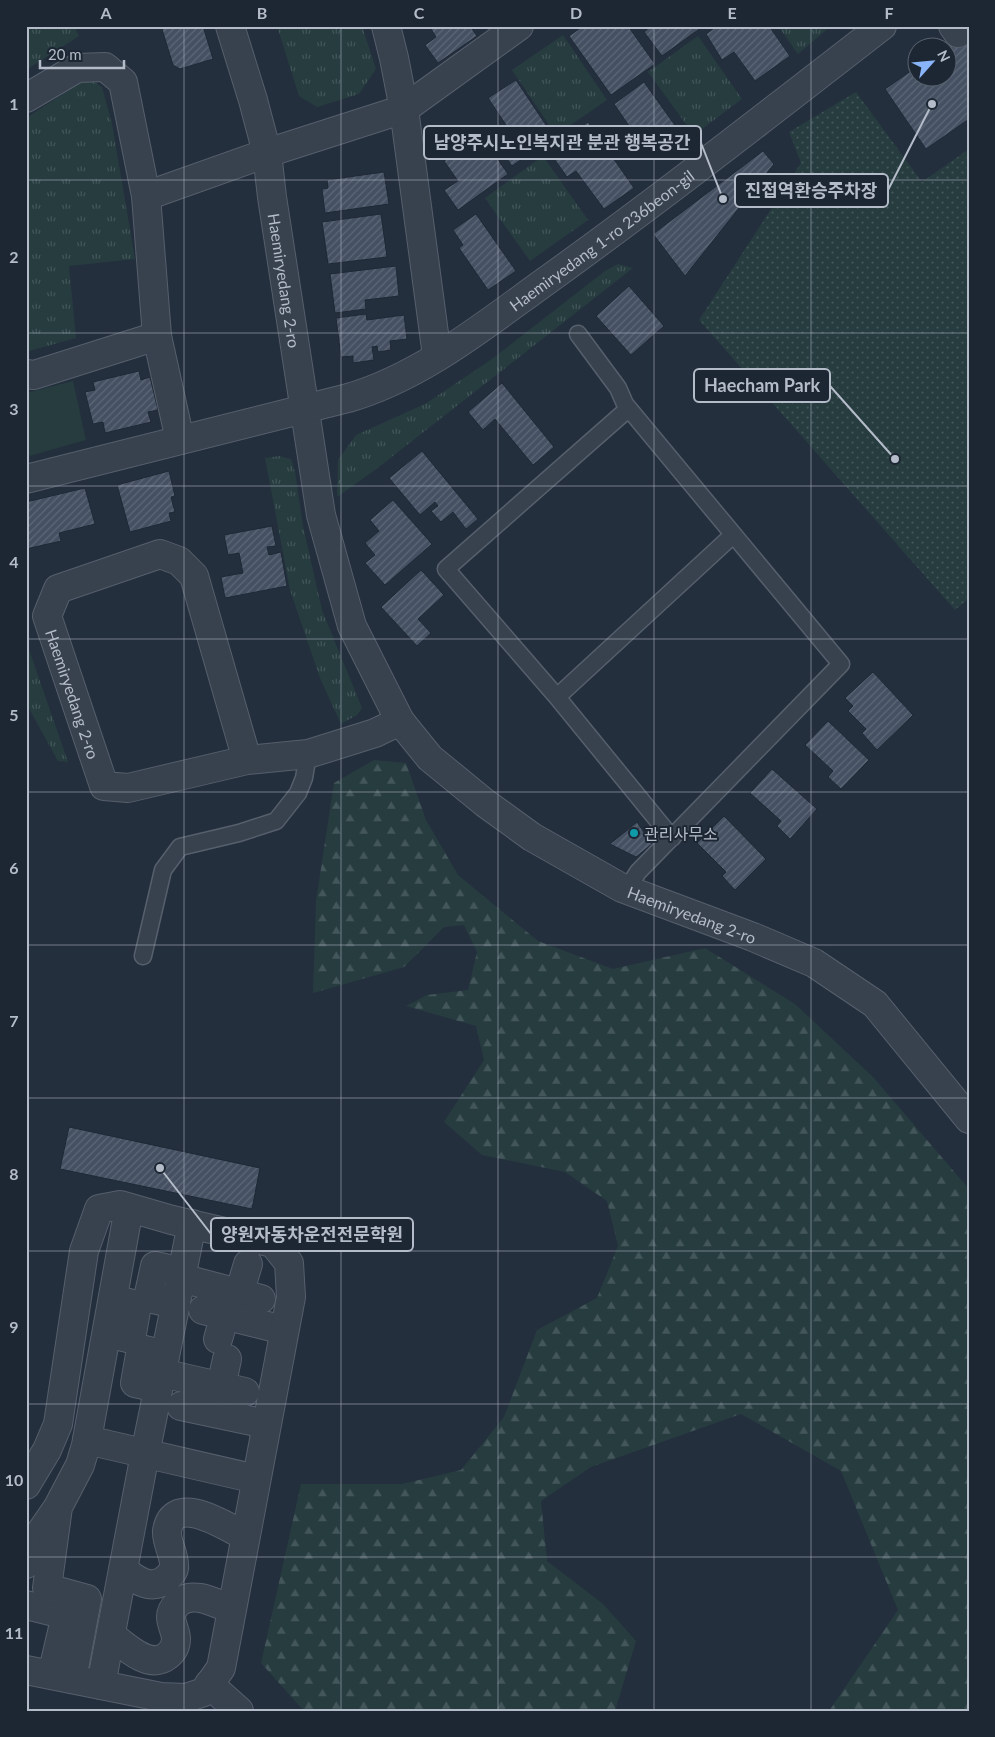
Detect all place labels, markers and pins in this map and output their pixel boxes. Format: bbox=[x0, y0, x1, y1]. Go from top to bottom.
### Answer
callout: 남양주시노인복지관 분관 행복공간 bbox=[424, 126, 701, 159]
callout: 진접역환승주차장 bbox=[735, 174, 888, 207]
callout: Haecham Park bbox=[694, 369, 830, 402]
place label: 관리사무소 bbox=[644, 824, 718, 843]
marker: 관리사무소 bbox=[628, 827, 640, 839]
callout: 양원자동차운전전문학원 bbox=[211, 1218, 413, 1251]

